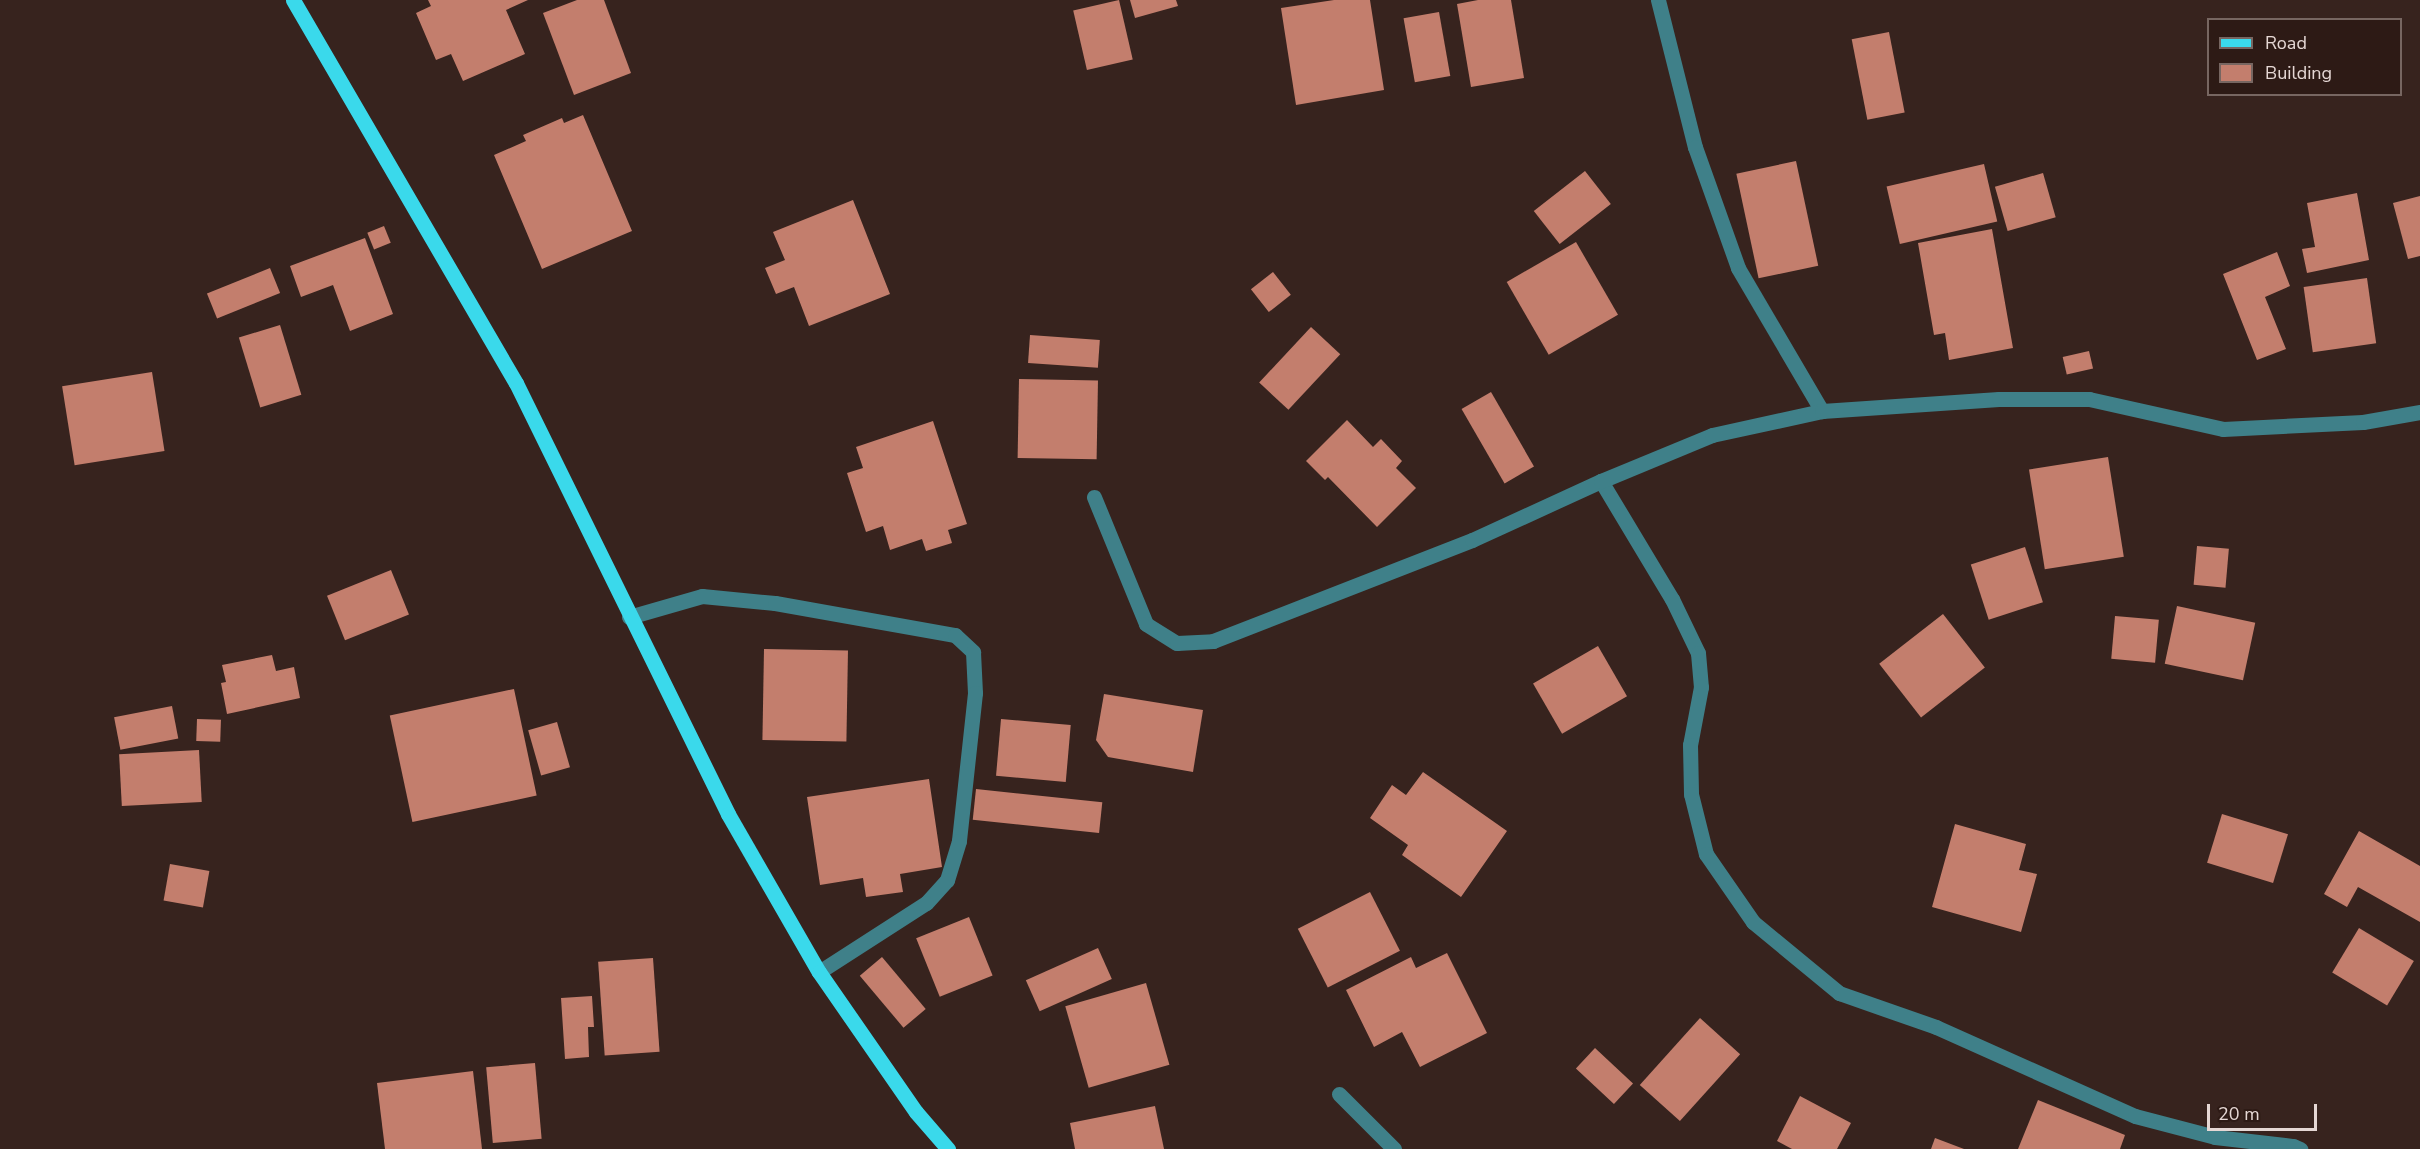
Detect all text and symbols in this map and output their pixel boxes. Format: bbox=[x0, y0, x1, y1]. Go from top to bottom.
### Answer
legend bbox=[2207, 18, 2402, 96]
text: Road bbox=[2265, 31, 2307, 55]
text: Building bbox=[2265, 61, 2332, 85]
scale bar bbox=[2210, 1092, 2320, 1130]
text: 20 m bbox=[2218, 1102, 2260, 1126]

